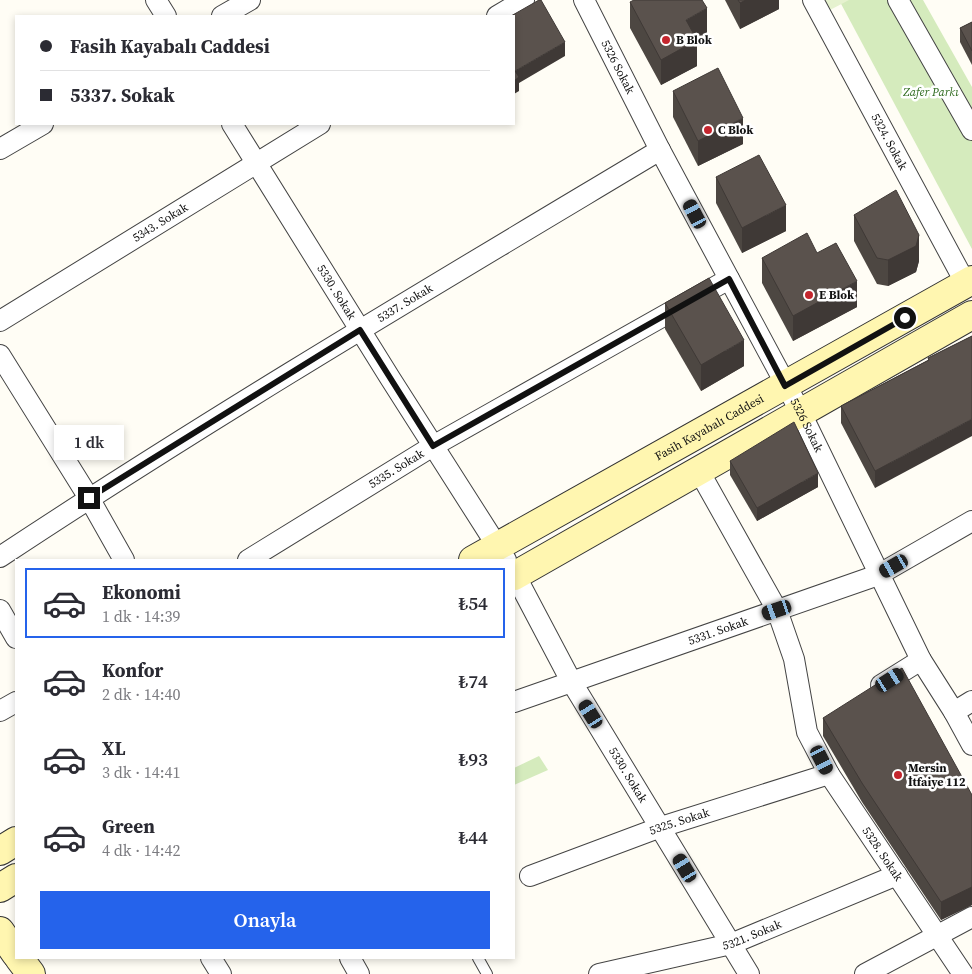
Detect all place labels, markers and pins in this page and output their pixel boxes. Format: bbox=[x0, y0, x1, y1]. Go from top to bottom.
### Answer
place label: B Blok bbox=[676, 32, 713, 48]
marker: B Blok bbox=[660, 34, 672, 46]
place label: C Blok bbox=[718, 122, 754, 138]
marker: C Blok bbox=[702, 124, 714, 136]
place label: E Blok bbox=[819, 287, 855, 303]
marker: E Blok bbox=[803, 289, 815, 301]
place label: Mersin İtfaiye 112 bbox=[908, 760, 966, 790]
marker: Mersin İtfaiye 112 bbox=[892, 769, 904, 781]

